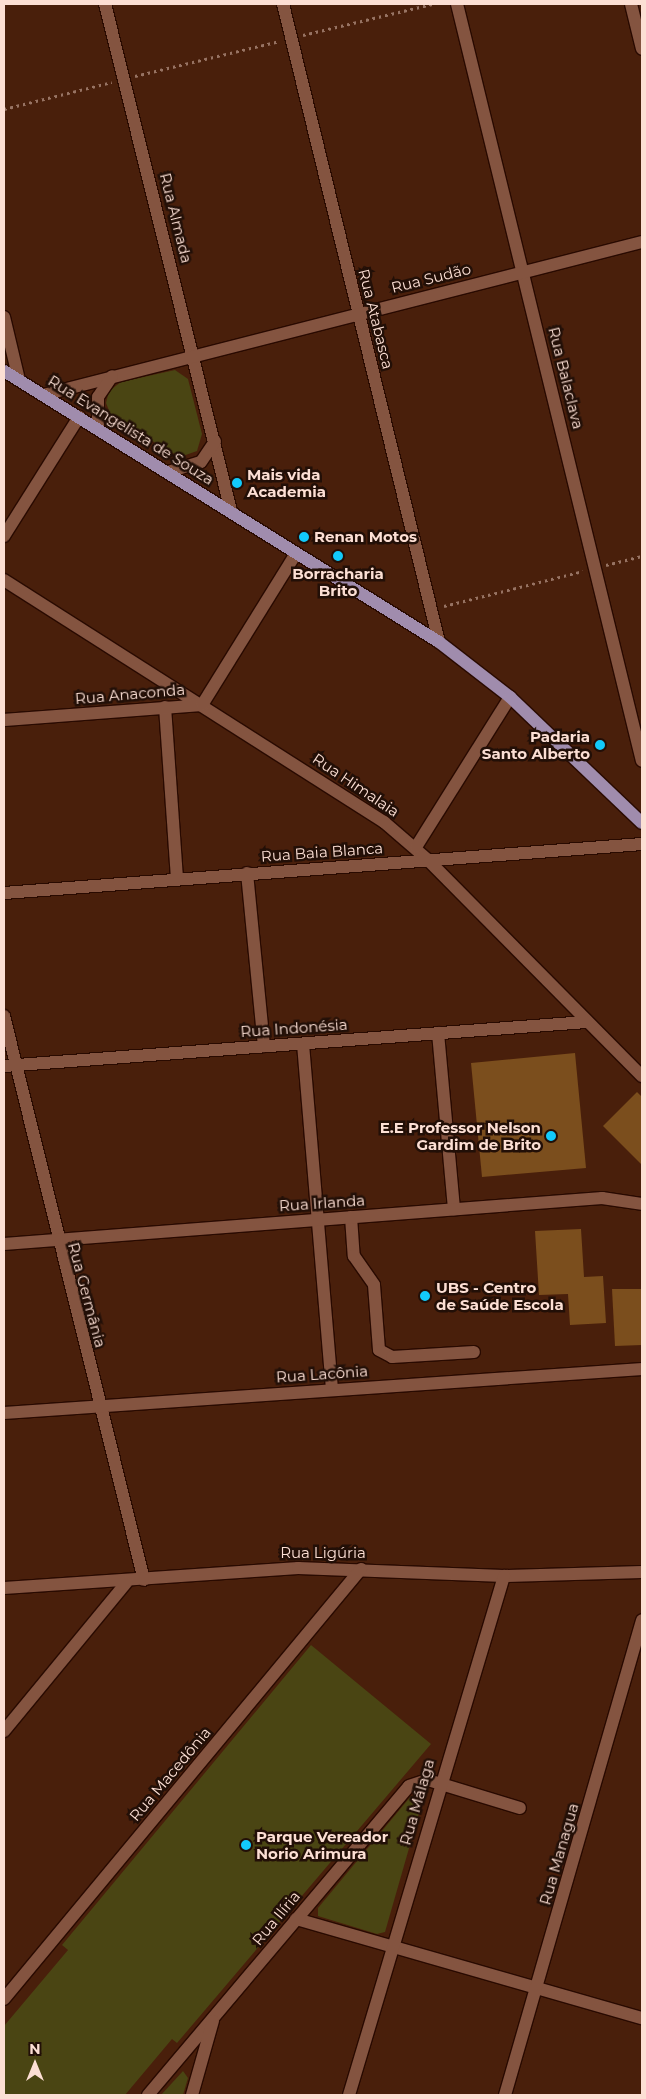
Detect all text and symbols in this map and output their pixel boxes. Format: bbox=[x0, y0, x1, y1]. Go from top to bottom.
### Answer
street label: Rua Almada bbox=[156, 171, 196, 265]
street label: Rua Sudão bbox=[389, 259, 473, 297]
street label: Rua Atabasca bbox=[355, 267, 397, 371]
street label: Rua Balaclava bbox=[545, 325, 587, 431]
street label: Rua Evangelista de Souza bbox=[45, 371, 217, 489]
place label: Mais vida Academia bbox=[247, 465, 326, 500]
marker: Mais vida Academia bbox=[231, 477, 243, 489]
place label: Renan Motos bbox=[314, 528, 417, 546]
marker: Renan Motos bbox=[298, 531, 310, 543]
marker: Borracharia Brito bbox=[332, 550, 344, 562]
place label: Borracharia Brito bbox=[292, 564, 384, 599]
street label: Rua Anaconda bbox=[74, 680, 186, 708]
place label: Padaria Santo Alberto bbox=[482, 727, 590, 762]
marker: Padaria Santo Alberto bbox=[594, 739, 606, 751]
street label: Rua Himalaia bbox=[309, 749, 403, 821]
street label: Rua Baia Blanca bbox=[260, 839, 384, 865]
street label: Rua Indonésia bbox=[240, 1015, 348, 1041]
place label: E.E Professor Nelson Gardim de Brito bbox=[380, 1118, 541, 1153]
marker: E.E Professor Nelson Gardim de Brito bbox=[545, 1130, 557, 1142]
street label: Rua Irlanda bbox=[278, 1191, 366, 1215]
street label: Rua Germânia bbox=[64, 1240, 110, 1350]
place label: UBS - Centro de Saúde Escola bbox=[436, 1278, 564, 1313]
marker: UBS - Centro de Saúde Escola bbox=[418, 1289, 432, 1303]
street label: Rua Lacônia bbox=[275, 1362, 369, 1386]
street label: Rua Ligúria bbox=[280, 1544, 366, 1562]
street label: Rua Macedônia bbox=[126, 1723, 214, 1825]
street label: Rua Málaga bbox=[396, 1757, 438, 1847]
street label: Rua Managua bbox=[536, 1801, 582, 1907]
place label: Parque Vereador Norio Arimura bbox=[256, 1827, 388, 1862]
marker: Parque Vereador Norio Arimura bbox=[240, 1839, 252, 1851]
street label: Rua Ilíria bbox=[248, 1887, 304, 1949]
north arrow bbox=[10, 2039, 60, 2089]
text: N bbox=[29, 2040, 41, 2058]

